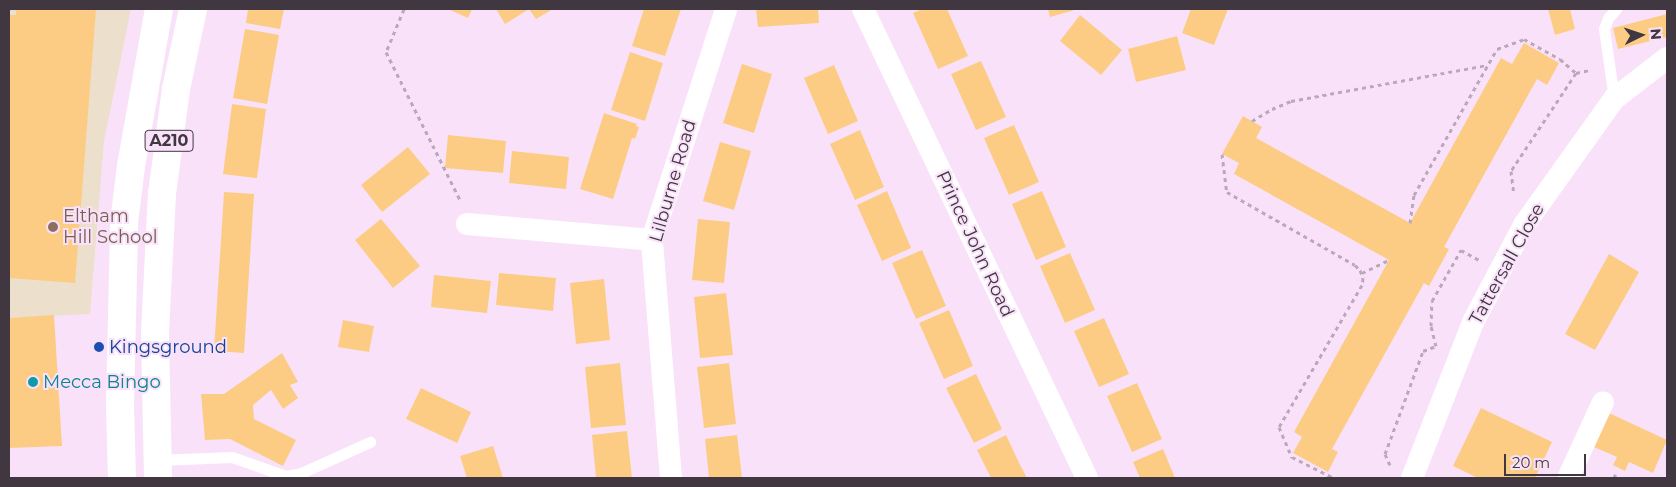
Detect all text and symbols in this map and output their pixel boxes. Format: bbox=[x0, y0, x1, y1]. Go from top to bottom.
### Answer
north arrow bbox=[1616, 10, 1666, 60]
text: N bbox=[1647, 28, 1665, 40]
street label: Lilburne Road bbox=[645, 117, 701, 245]
road number: A210 bbox=[144, 128, 194, 154]
street label: Prince John Road bbox=[932, 168, 1018, 320]
street label: Tattersall Close bbox=[1465, 200, 1549, 328]
place label: Eltham Hill School bbox=[63, 206, 158, 248]
marker: Eltham Hill School bbox=[47, 221, 59, 233]
place label: Kingsground bbox=[109, 336, 227, 358]
marker: Kingsground bbox=[93, 341, 105, 353]
place label: Mecca Bingo bbox=[43, 371, 161, 393]
marker: Mecca Bingo bbox=[27, 376, 39, 388]
scale bar bbox=[1506, 444, 1588, 476]
text: 20 m bbox=[1512, 453, 1550, 472]

